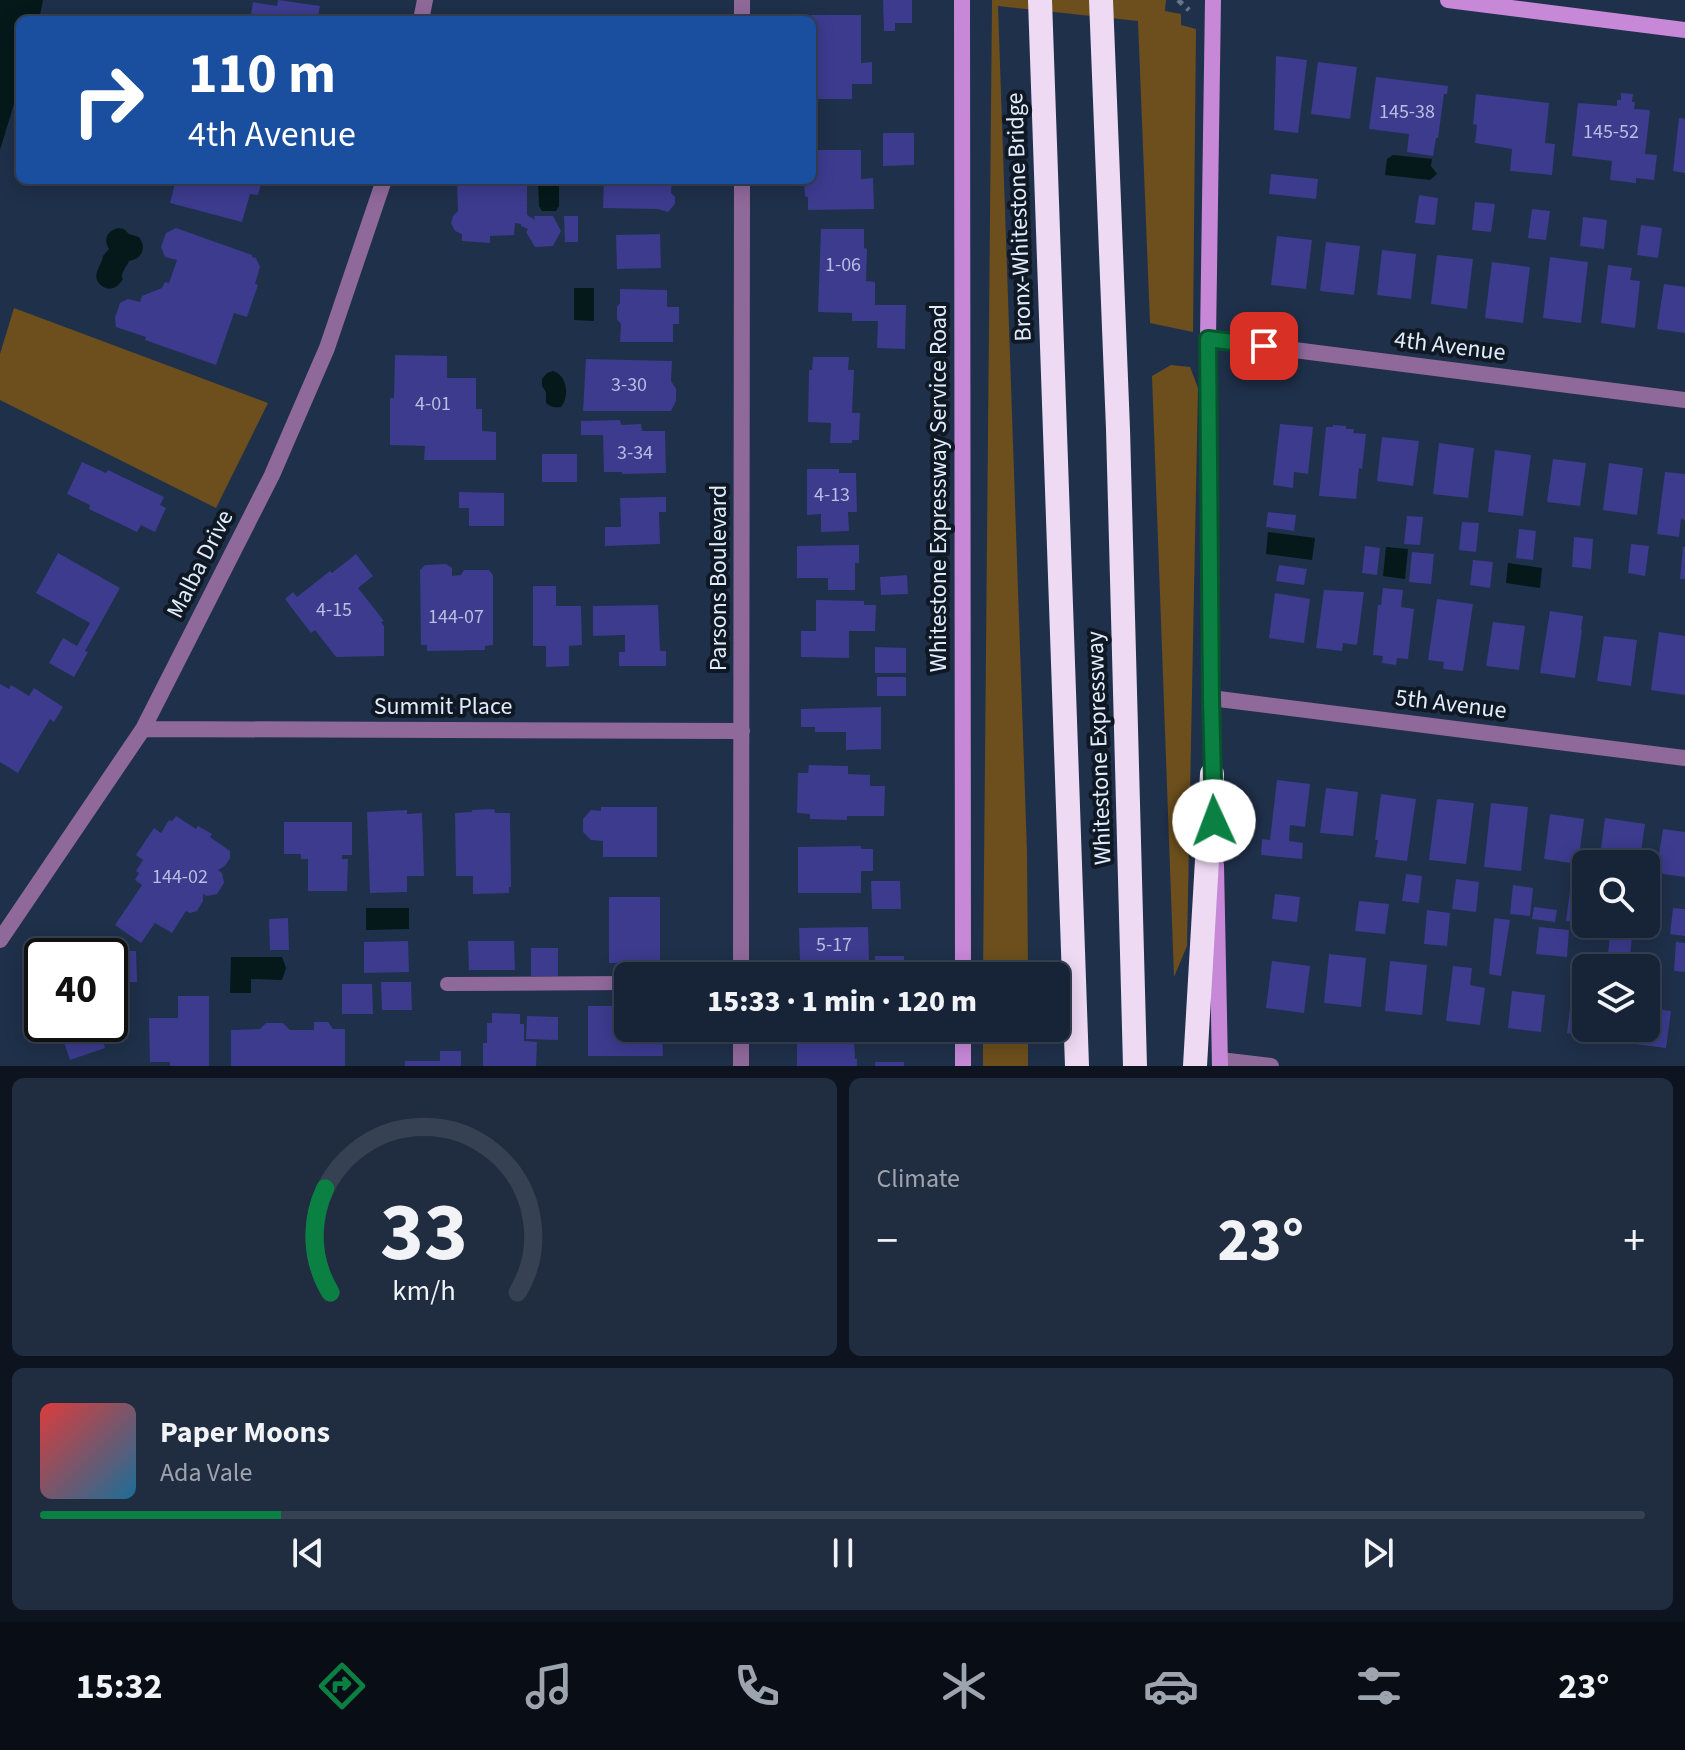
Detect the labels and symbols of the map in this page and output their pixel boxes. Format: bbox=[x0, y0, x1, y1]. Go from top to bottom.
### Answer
street label: Bronx-Whitestone Bridge bbox=[997, 92, 1041, 342]
house number: 145-38 bbox=[1379, 98, 1435, 126]
house number: 145-52 bbox=[1583, 118, 1639, 146]
house number: 1-06 bbox=[825, 251, 861, 279]
street label: Whitestone Expressway Service Road bbox=[921, 304, 956, 672]
pin bbox=[1230, 312, 1298, 380]
street label: 4th Avenue bbox=[1392, 322, 1508, 370]
house number: 3-30 bbox=[611, 371, 647, 399]
house number: 4-01 bbox=[415, 390, 451, 418]
house number: 3-34 bbox=[617, 439, 653, 467]
house number: 4-13 bbox=[814, 481, 850, 509]
street label: Parsons Boulevard bbox=[701, 485, 736, 671]
street label: Malba Drive bbox=[158, 504, 242, 624]
house number: 4-15 bbox=[316, 596, 352, 624]
house number: 144-07 bbox=[428, 603, 484, 631]
street label: Whitestone Expressway bbox=[1077, 630, 1121, 866]
street label: 5th Avenue bbox=[1393, 680, 1509, 728]
street label: Summit Place bbox=[374, 689, 512, 724]
position arrow bbox=[1172, 779, 1256, 863]
house number: 144-02 bbox=[152, 863, 208, 891]
house number: 5-17 bbox=[816, 931, 852, 959]
speed limit sign: 40 bbox=[24, 938, 128, 1042]

